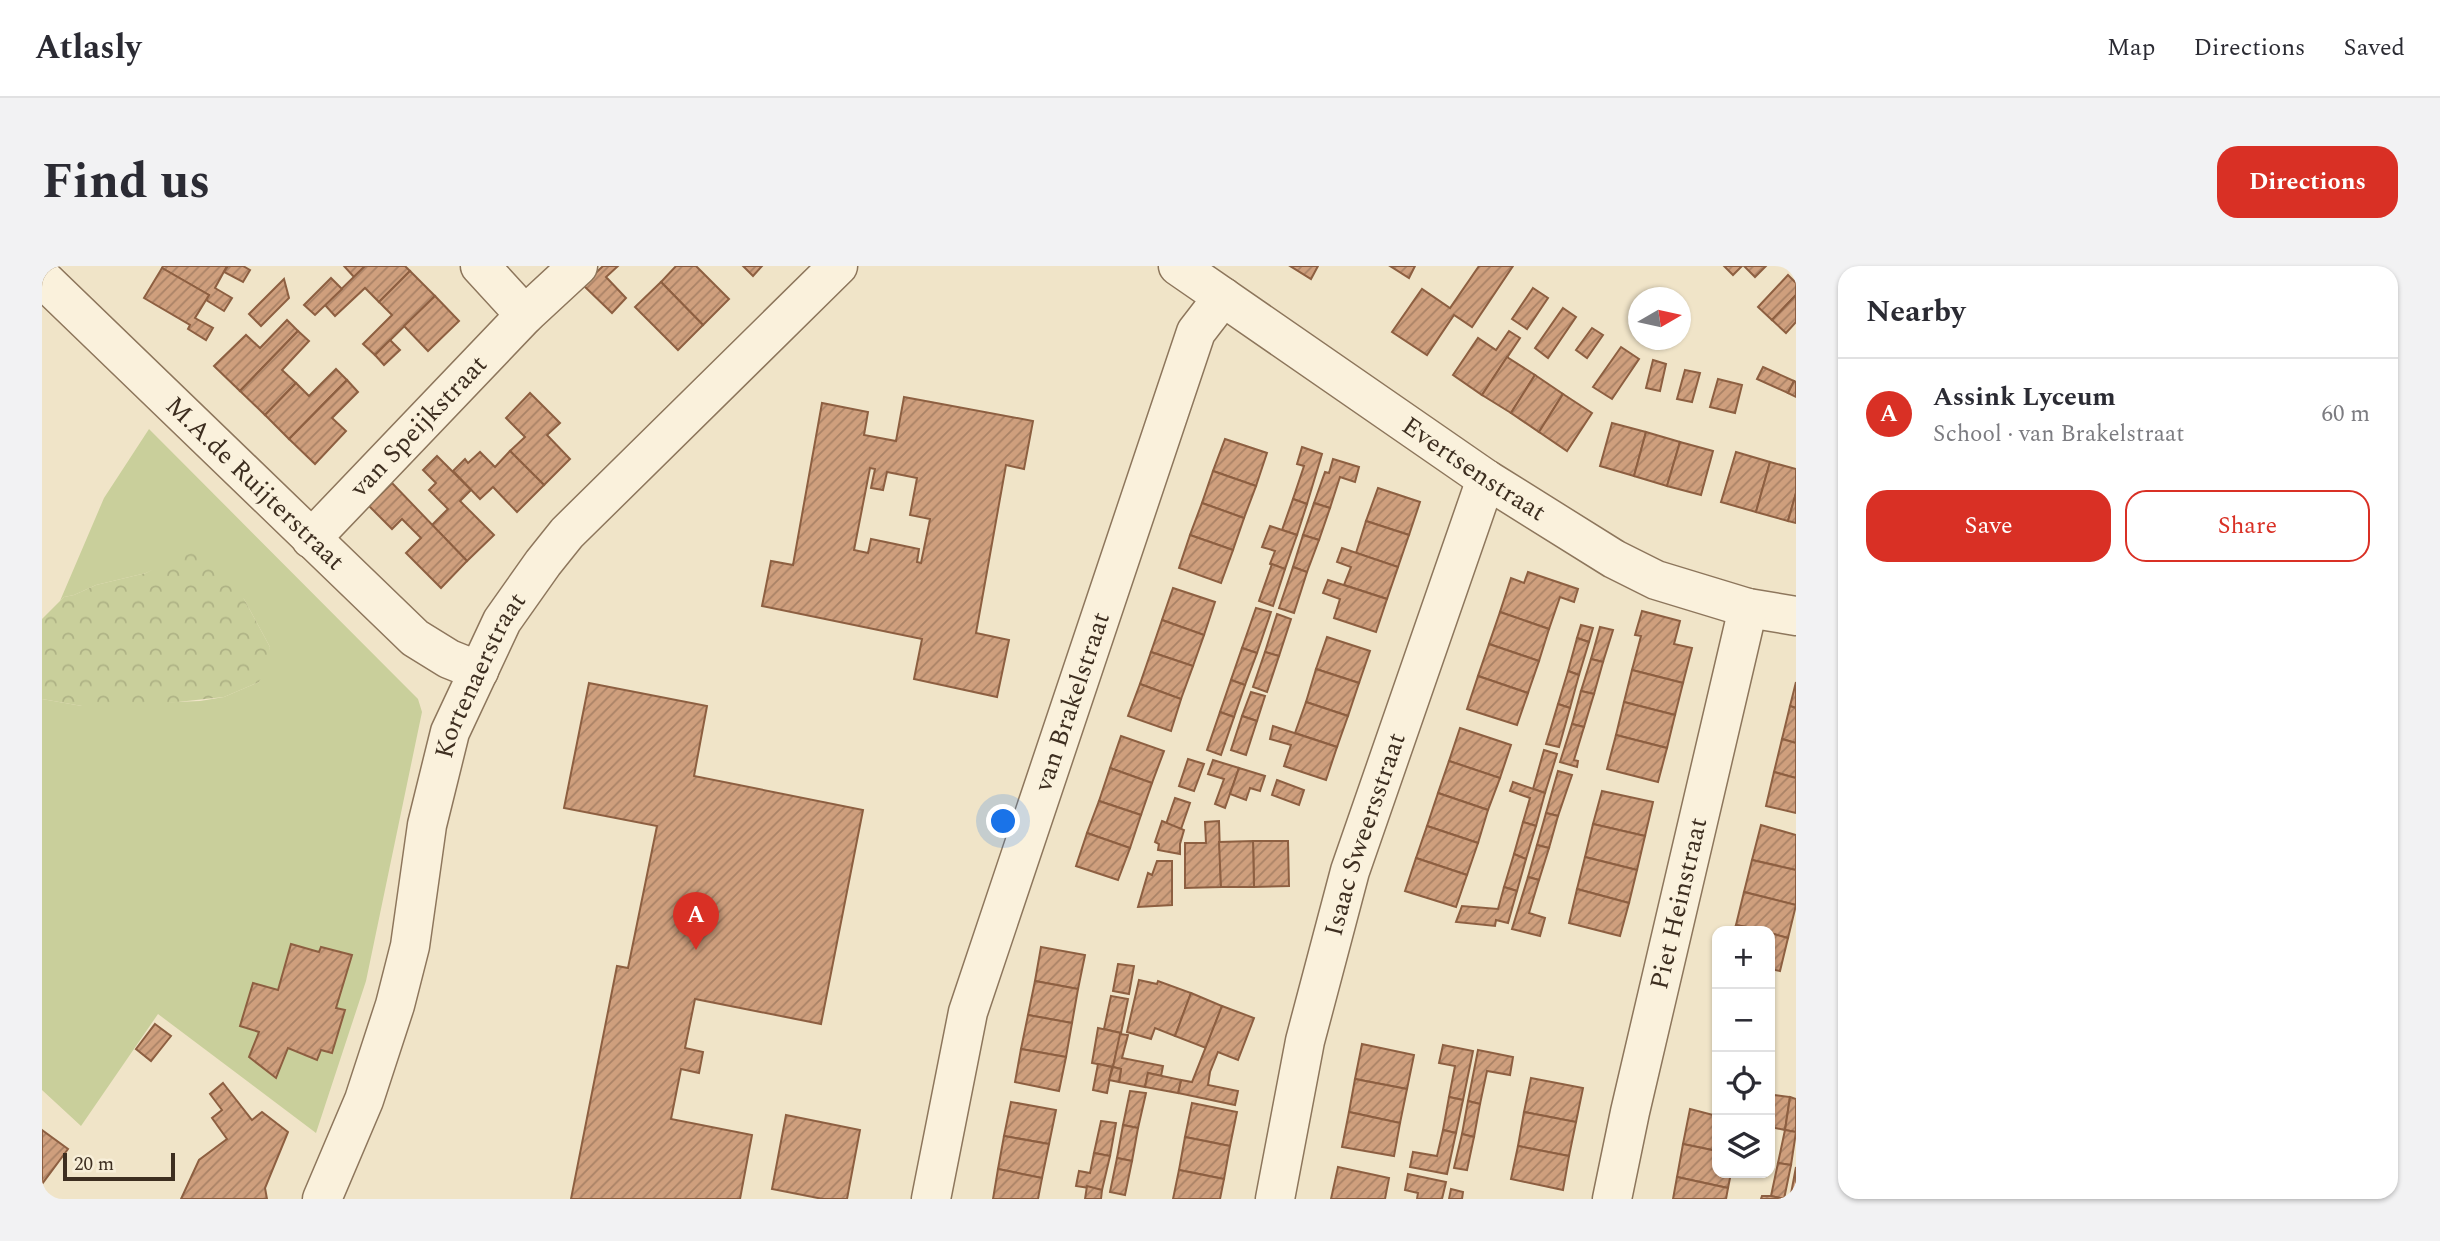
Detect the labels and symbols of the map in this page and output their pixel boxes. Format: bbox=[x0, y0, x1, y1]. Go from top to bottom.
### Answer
north arrow bbox=[1628, 287, 1691, 350]
street label: van Speijkstraat bbox=[340, 346, 497, 507]
street label: M.A.de Ruijterstraat bbox=[156, 387, 354, 580]
street label: Evertsenstraat bbox=[1394, 406, 1554, 532]
street label: Kortenaerstraat bbox=[424, 584, 536, 763]
street label: van Brakelstraat bbox=[1023, 607, 1121, 798]
street label: Isaac Sweersstraat bbox=[1314, 727, 1417, 941]
your location bbox=[986, 804, 1020, 838]
street label: Piet Heinstraat bbox=[1639, 813, 1718, 994]
pin: A bbox=[673, 892, 719, 950]
scale bar bbox=[63, 1150, 175, 1182]

